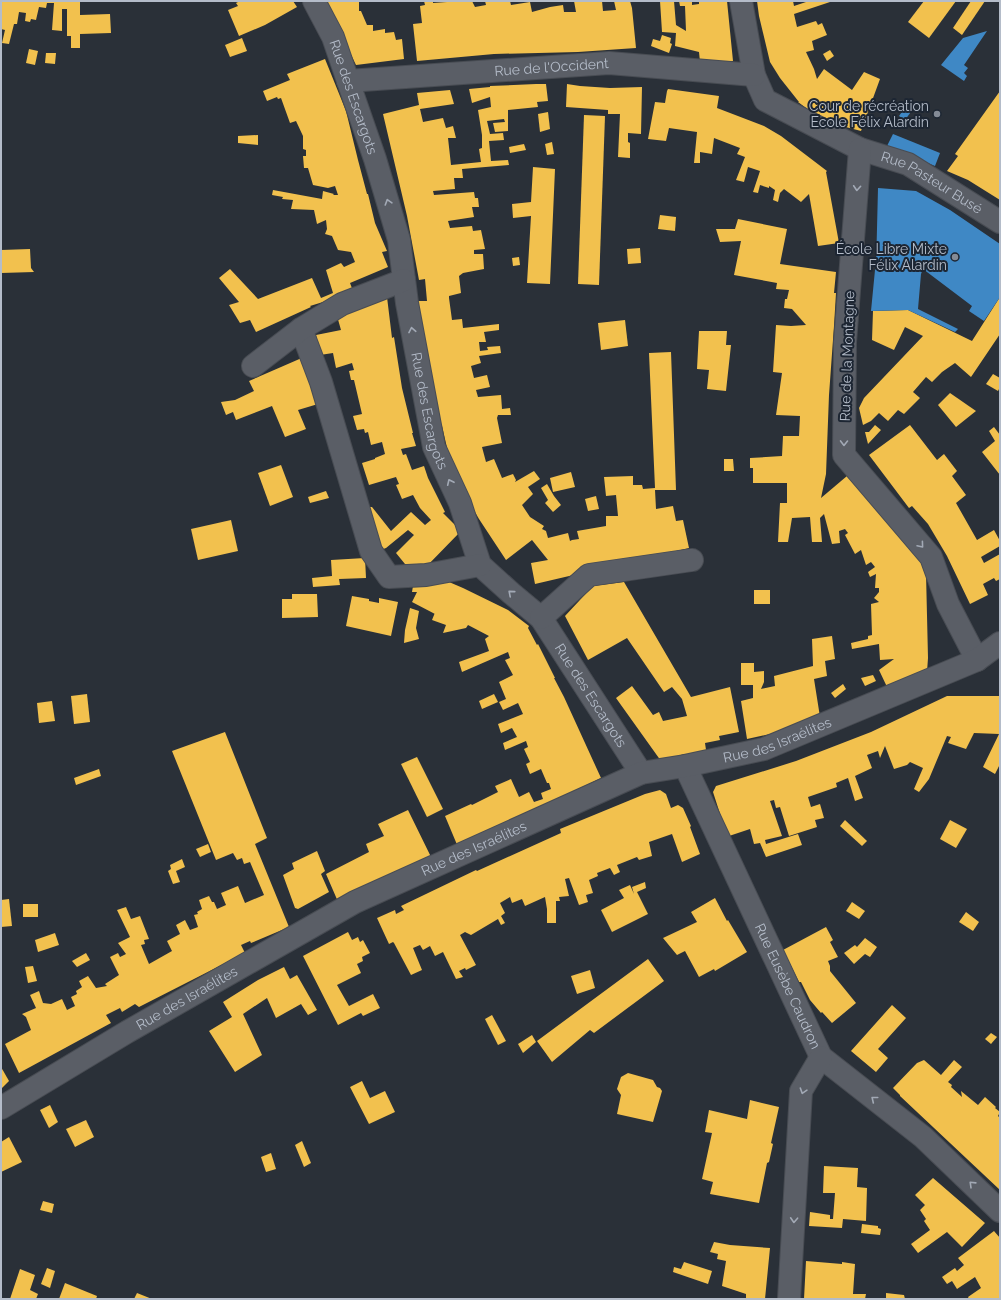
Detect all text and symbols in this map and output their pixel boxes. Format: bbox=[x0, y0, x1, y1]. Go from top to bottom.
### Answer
street label: Rue des Escargots bbox=[326, 37, 381, 156]
street label: Rue de l'Occident bbox=[494, 55, 610, 79]
place label: Cour de récréation Ecole Félix Alardin bbox=[809, 98, 929, 130]
marker: Cour de récréation Ecole Félix Alardin bbox=[932, 109, 942, 119]
street label: Rue Pasteur Busé bbox=[879, 148, 985, 217]
one-way arrow bbox=[852, 185, 861, 191]
one-way arrow bbox=[384, 199, 393, 206]
place label: École Libre Mixte Félix Alardin bbox=[836, 240, 947, 273]
marker: École Libre Mixte Félix Alardin bbox=[950, 252, 960, 262]
street label: Rue de la Montagne bbox=[837, 290, 857, 422]
one-way arrow bbox=[408, 327, 417, 333]
street label: Rue des Escargots bbox=[408, 351, 451, 472]
one-way arrow bbox=[840, 440, 848, 446]
one-way arrow bbox=[447, 479, 455, 487]
one-way arrow bbox=[916, 541, 923, 548]
one-way arrow bbox=[508, 591, 516, 598]
street label: Rue des Escargots bbox=[552, 641, 630, 750]
street label: Rue des Israélites bbox=[722, 714, 834, 766]
street label: Rue des Israélites bbox=[419, 818, 529, 879]
street label: Rue Eusèbe Caudron bbox=[752, 921, 824, 1051]
street label: Rue des Israélites bbox=[133, 963, 240, 1033]
one-way arrow bbox=[799, 1087, 808, 1094]
one-way arrow bbox=[872, 1096, 879, 1103]
one-way arrow bbox=[969, 1182, 977, 1189]
one-way arrow bbox=[790, 1217, 798, 1223]

